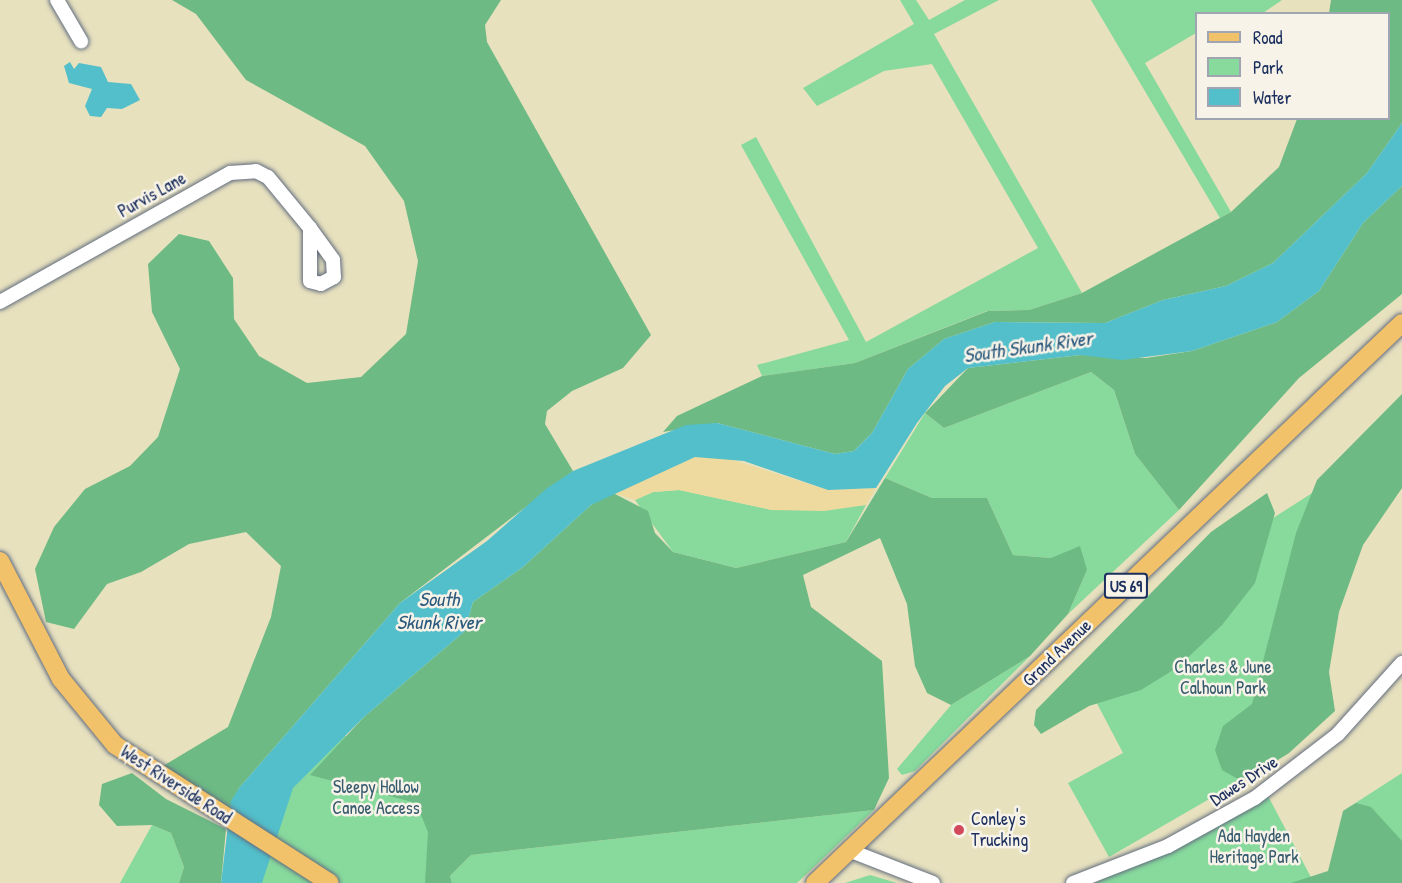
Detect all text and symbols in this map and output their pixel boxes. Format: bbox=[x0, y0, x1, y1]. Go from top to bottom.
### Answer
legend bbox=[1195, 12, 1390, 120]
text: Road bbox=[1253, 25, 1283, 50]
text: Park bbox=[1253, 55, 1283, 80]
text: Water bbox=[1253, 85, 1291, 110]
street label: Purvis Lane bbox=[114, 168, 190, 222]
water label: South Skunk River bbox=[962, 325, 1094, 367]
road number: US 69 bbox=[1104, 573, 1148, 599]
water label: South Skunk River bbox=[397, 587, 481, 634]
street label: Grand Avenue bbox=[1018, 615, 1096, 691]
park label: Charles & June Calhoun Park bbox=[1174, 657, 1272, 700]
street label: West Riverside Road bbox=[117, 741, 235, 829]
street label: Dawes Drive bbox=[1206, 751, 1282, 811]
park label: Sleepy Hollow Canoe Access bbox=[332, 777, 420, 820]
place label: Conley's Trucking bbox=[971, 809, 1028, 852]
marker: Conley's Trucking bbox=[952, 823, 966, 837]
park label: Ada Hayden Heritage Park bbox=[1209, 826, 1299, 868]

